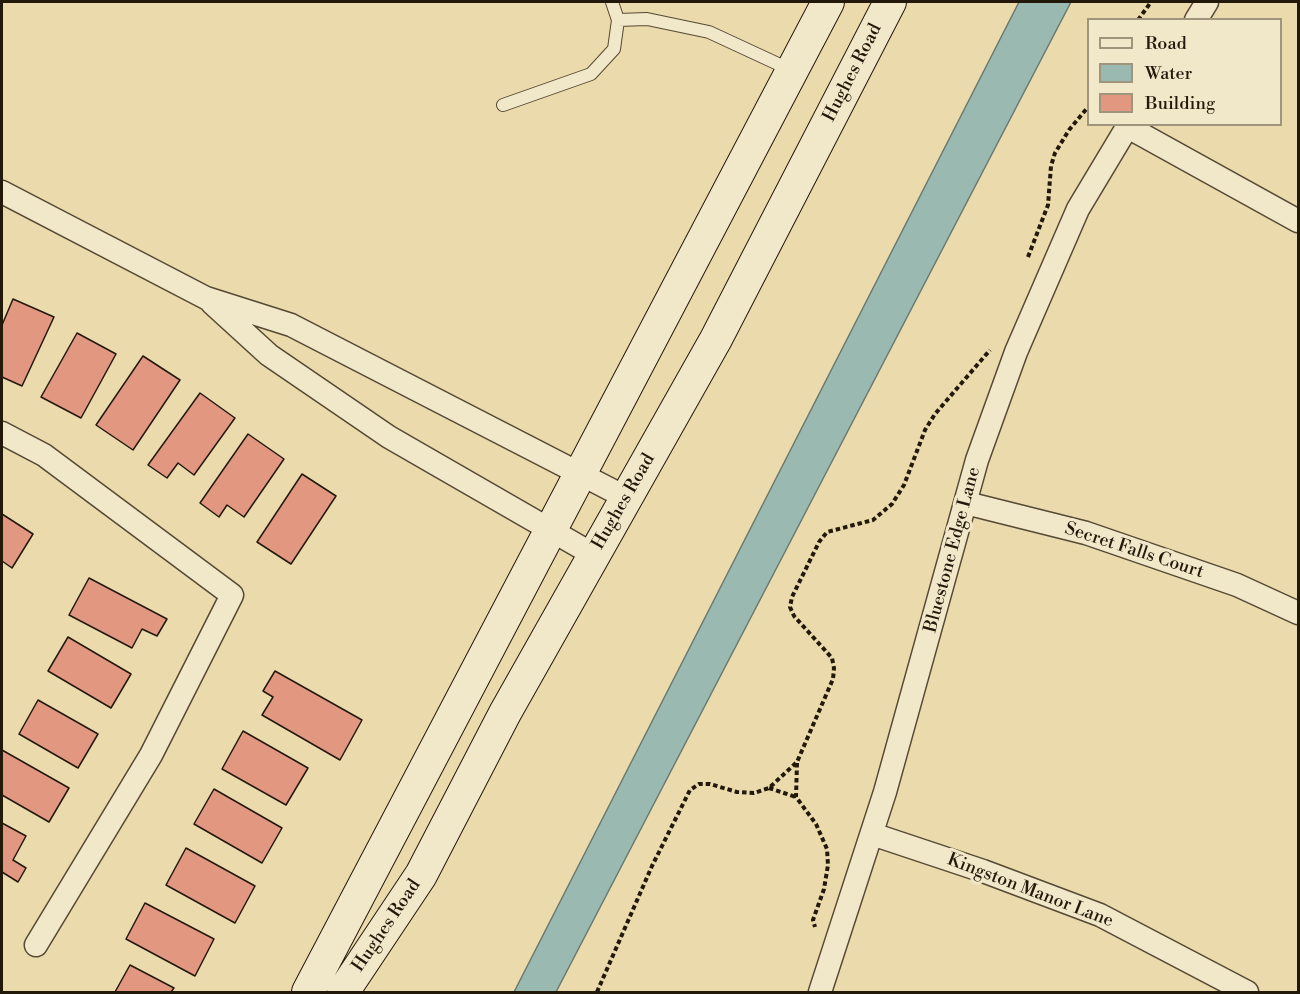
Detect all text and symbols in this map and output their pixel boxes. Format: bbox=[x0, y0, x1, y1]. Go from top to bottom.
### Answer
legend bbox=[1087, 18, 1282, 126]
street label: Hughes Road bbox=[819, 20, 887, 126]
text: Road bbox=[1145, 32, 1187, 55]
text: Water bbox=[1145, 62, 1192, 85]
text: Building bbox=[1145, 92, 1215, 115]
street label: Hughes Road bbox=[588, 450, 660, 554]
street label: Bluestone Edge Lane bbox=[920, 465, 986, 635]
street label: Secret Falls Court bbox=[1062, 518, 1206, 584]
street label: Kingston Manor Lane bbox=[944, 849, 1116, 933]
street label: Hughes Road bbox=[348, 876, 426, 976]

